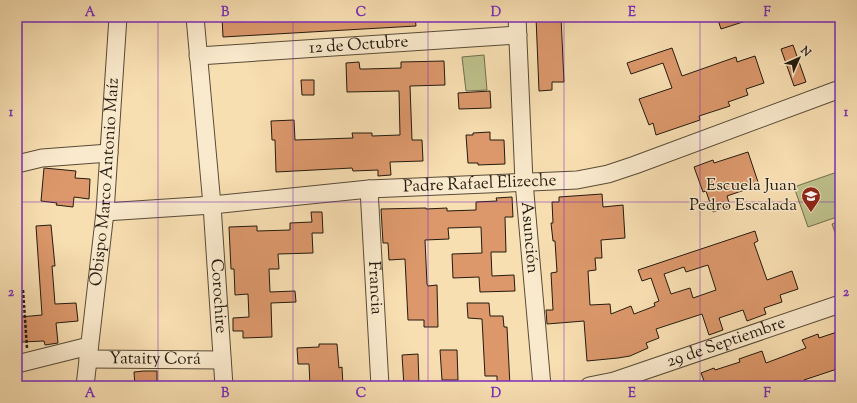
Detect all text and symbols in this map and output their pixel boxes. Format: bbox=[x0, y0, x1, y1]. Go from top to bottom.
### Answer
text: A bbox=[85, 4, 96, 22]
text: B bbox=[221, 4, 230, 22]
text: C bbox=[356, 4, 366, 22]
text: D bbox=[491, 4, 501, 22]
text: E bbox=[628, 4, 636, 22]
text: F bbox=[763, 4, 771, 22]
street label: 12 de Octubre bbox=[308, 30, 409, 61]
north arrow bbox=[779, 38, 819, 78]
text: N bbox=[796, 42, 814, 61]
street label: Obispo Marco Antonio Maíz bbox=[85, 77, 126, 288]
text: 1 bbox=[9, 104, 14, 122]
text: 1 bbox=[844, 104, 849, 122]
street label: Padre Rafael Elizeche bbox=[403, 169, 557, 200]
place label: Escuela Juan Pedro Escalada bbox=[689, 174, 797, 218]
school or university icon: Escuela Juan Pedro Escalada bbox=[800, 185, 822, 213]
street label: Asunción bbox=[514, 201, 544, 275]
street label: Corochire bbox=[204, 258, 232, 334]
street label: Francia bbox=[361, 260, 388, 315]
text: 2 bbox=[8, 284, 15, 302]
text: 2 bbox=[843, 284, 850, 302]
street label: 29 de Septiembre bbox=[664, 311, 789, 374]
street label: Yataity Corá bbox=[109, 347, 201, 372]
text: A bbox=[85, 385, 96, 403]
text: B bbox=[221, 385, 230, 403]
text: C bbox=[356, 385, 366, 403]
text: D bbox=[491, 385, 501, 403]
text: E bbox=[628, 385, 636, 403]
text: F bbox=[763, 385, 771, 403]

